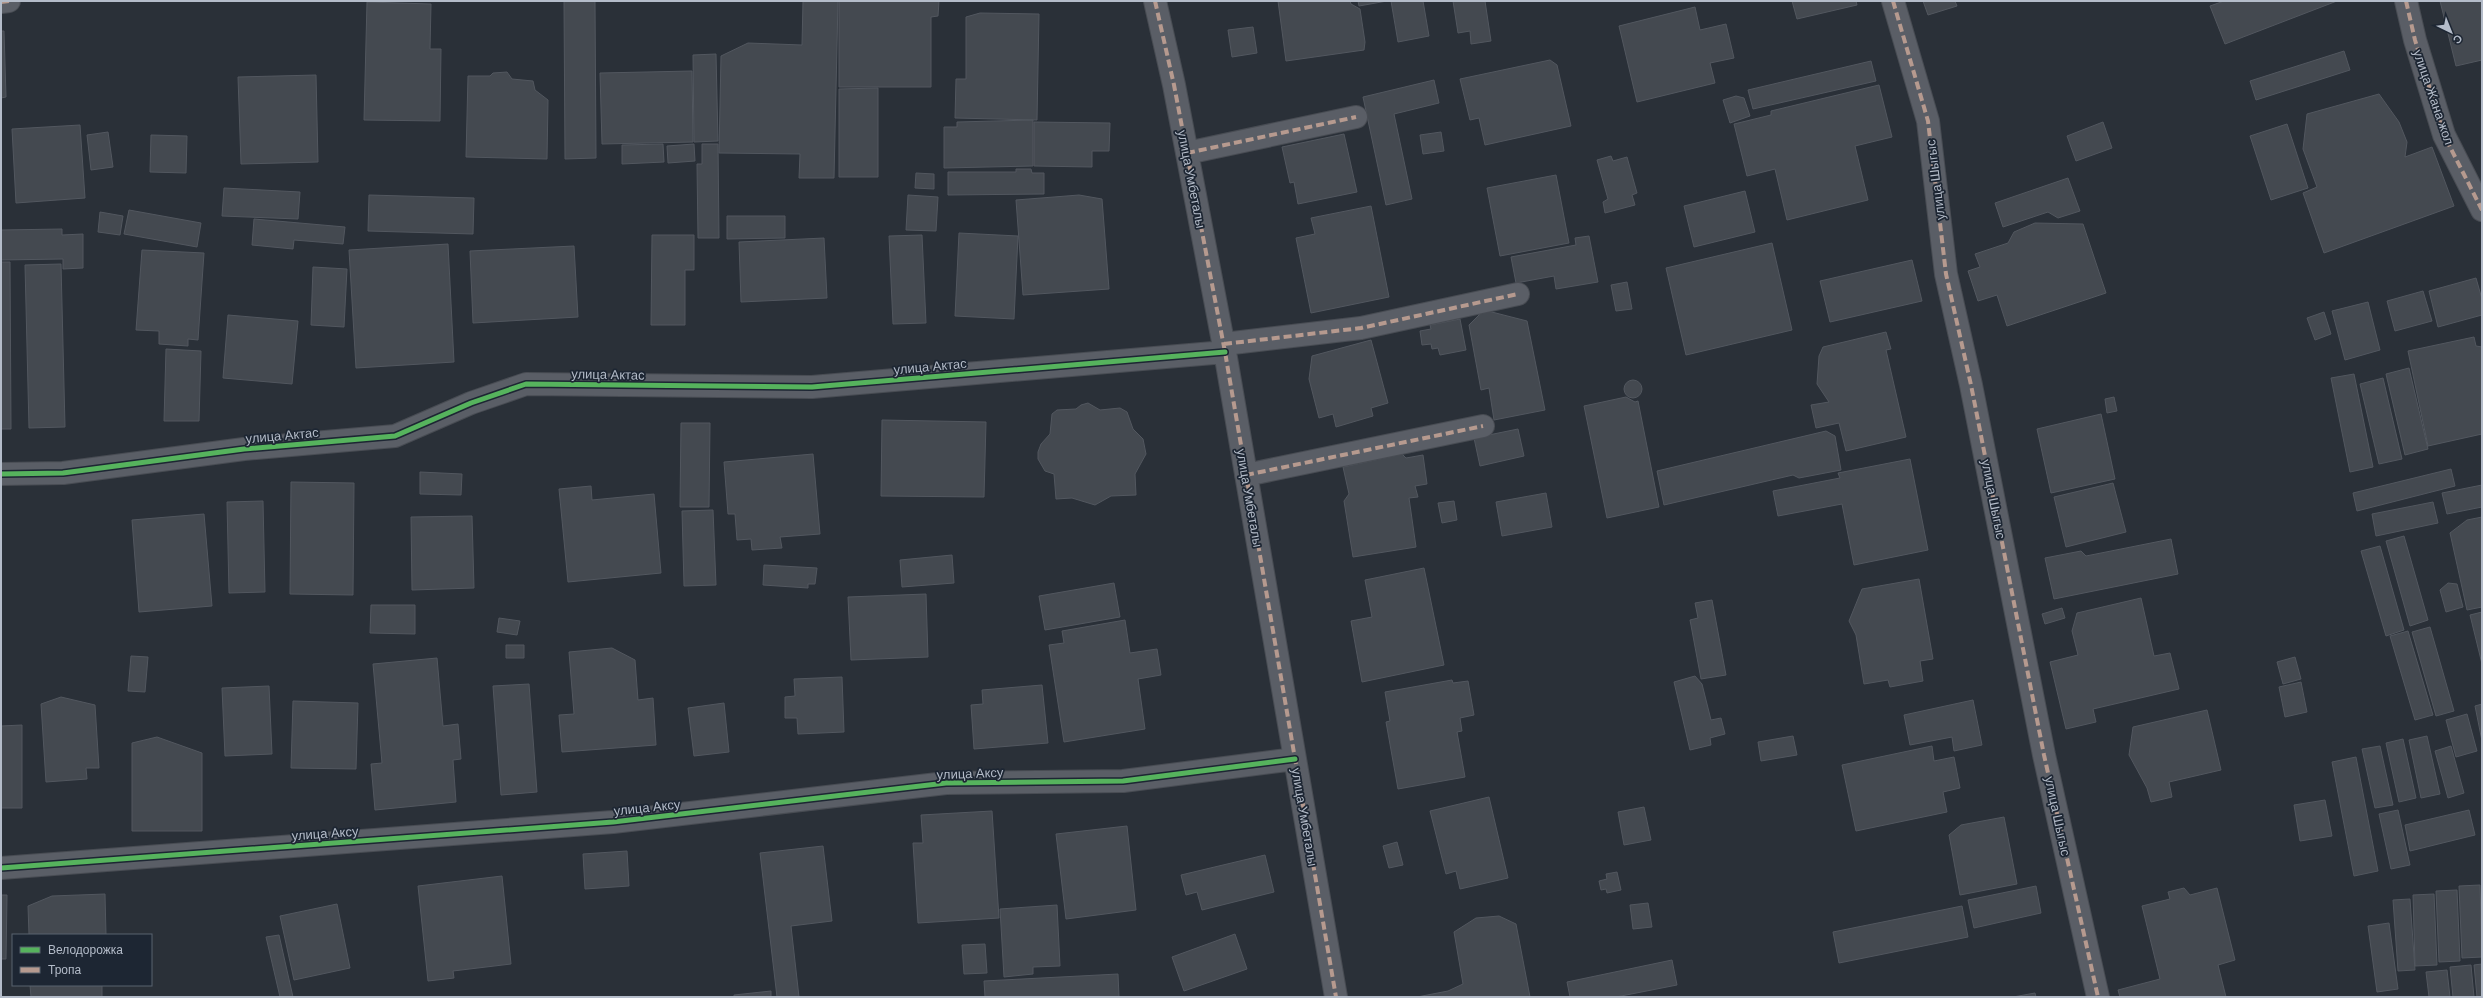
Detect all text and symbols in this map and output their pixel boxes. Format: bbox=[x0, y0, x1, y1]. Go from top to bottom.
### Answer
north arrow bbox=[2431, 12, 2471, 52]
text: С bbox=[2450, 31, 2466, 47]
street label: улица Жана жол bbox=[2409, 47, 2458, 147]
street label: улица Умбеталы bbox=[1174, 129, 1209, 230]
street label: улица Шыгыс bbox=[1922, 138, 1949, 221]
street label: улица Актас bbox=[893, 355, 968, 378]
street label: улица Актас bbox=[571, 365, 645, 384]
street label: улица Актас bbox=[245, 424, 320, 447]
street label: улица Умбеталы bbox=[1232, 448, 1267, 549]
street label: улица Шыгыс bbox=[1977, 458, 2010, 541]
street label: улица Аксу bbox=[936, 764, 1004, 783]
street label: улица Умбеталы bbox=[1287, 767, 1322, 868]
street label: улица Шыгыс bbox=[2041, 775, 2074, 858]
street label: улица Аксу bbox=[613, 796, 682, 819]
street label: улица Аксу bbox=[291, 823, 359, 844]
legend bbox=[12, 934, 152, 986]
text: Велодорожка bbox=[48, 942, 123, 958]
text: Тропа bbox=[48, 962, 82, 978]

